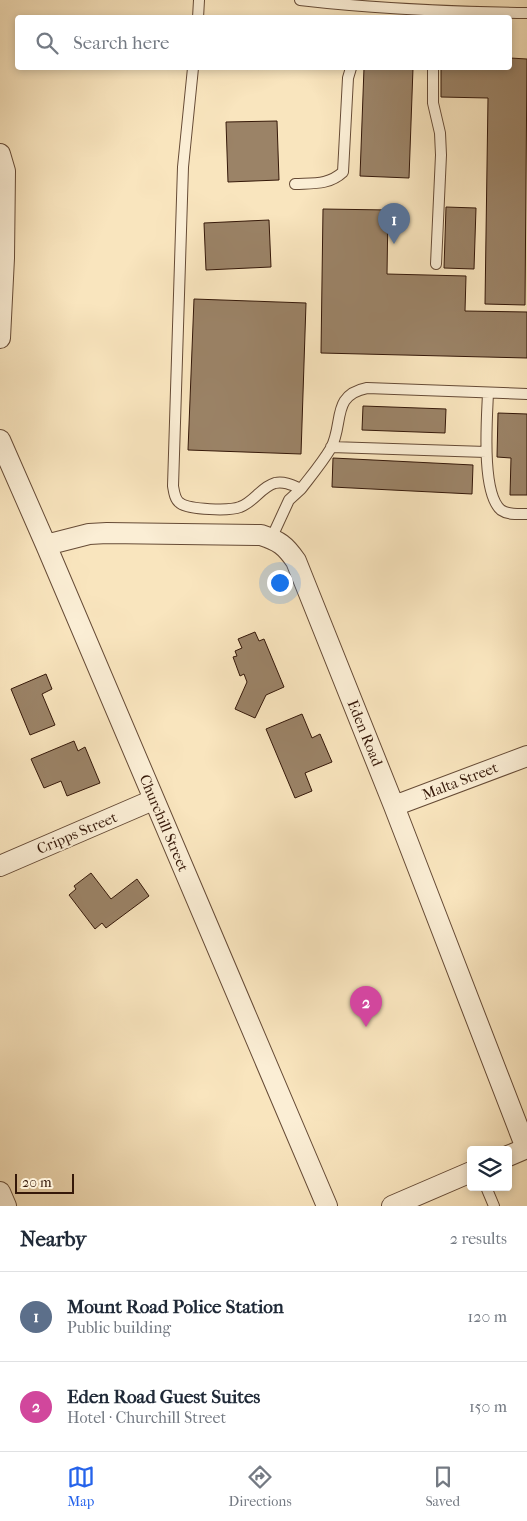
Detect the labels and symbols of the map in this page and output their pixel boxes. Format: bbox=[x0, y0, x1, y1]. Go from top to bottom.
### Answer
pin: 1 bbox=[378, 203, 410, 244]
your location bbox=[267, 570, 293, 596]
street label: Eden Road bbox=[344, 697, 387, 770]
street label: Malta Street bbox=[420, 758, 501, 804]
street label: Churchill Street bbox=[135, 772, 193, 875]
street label: Cripps Street bbox=[34, 808, 120, 858]
pin: 2 bbox=[350, 986, 382, 1027]
scale bar bbox=[15, 1171, 74, 1194]

